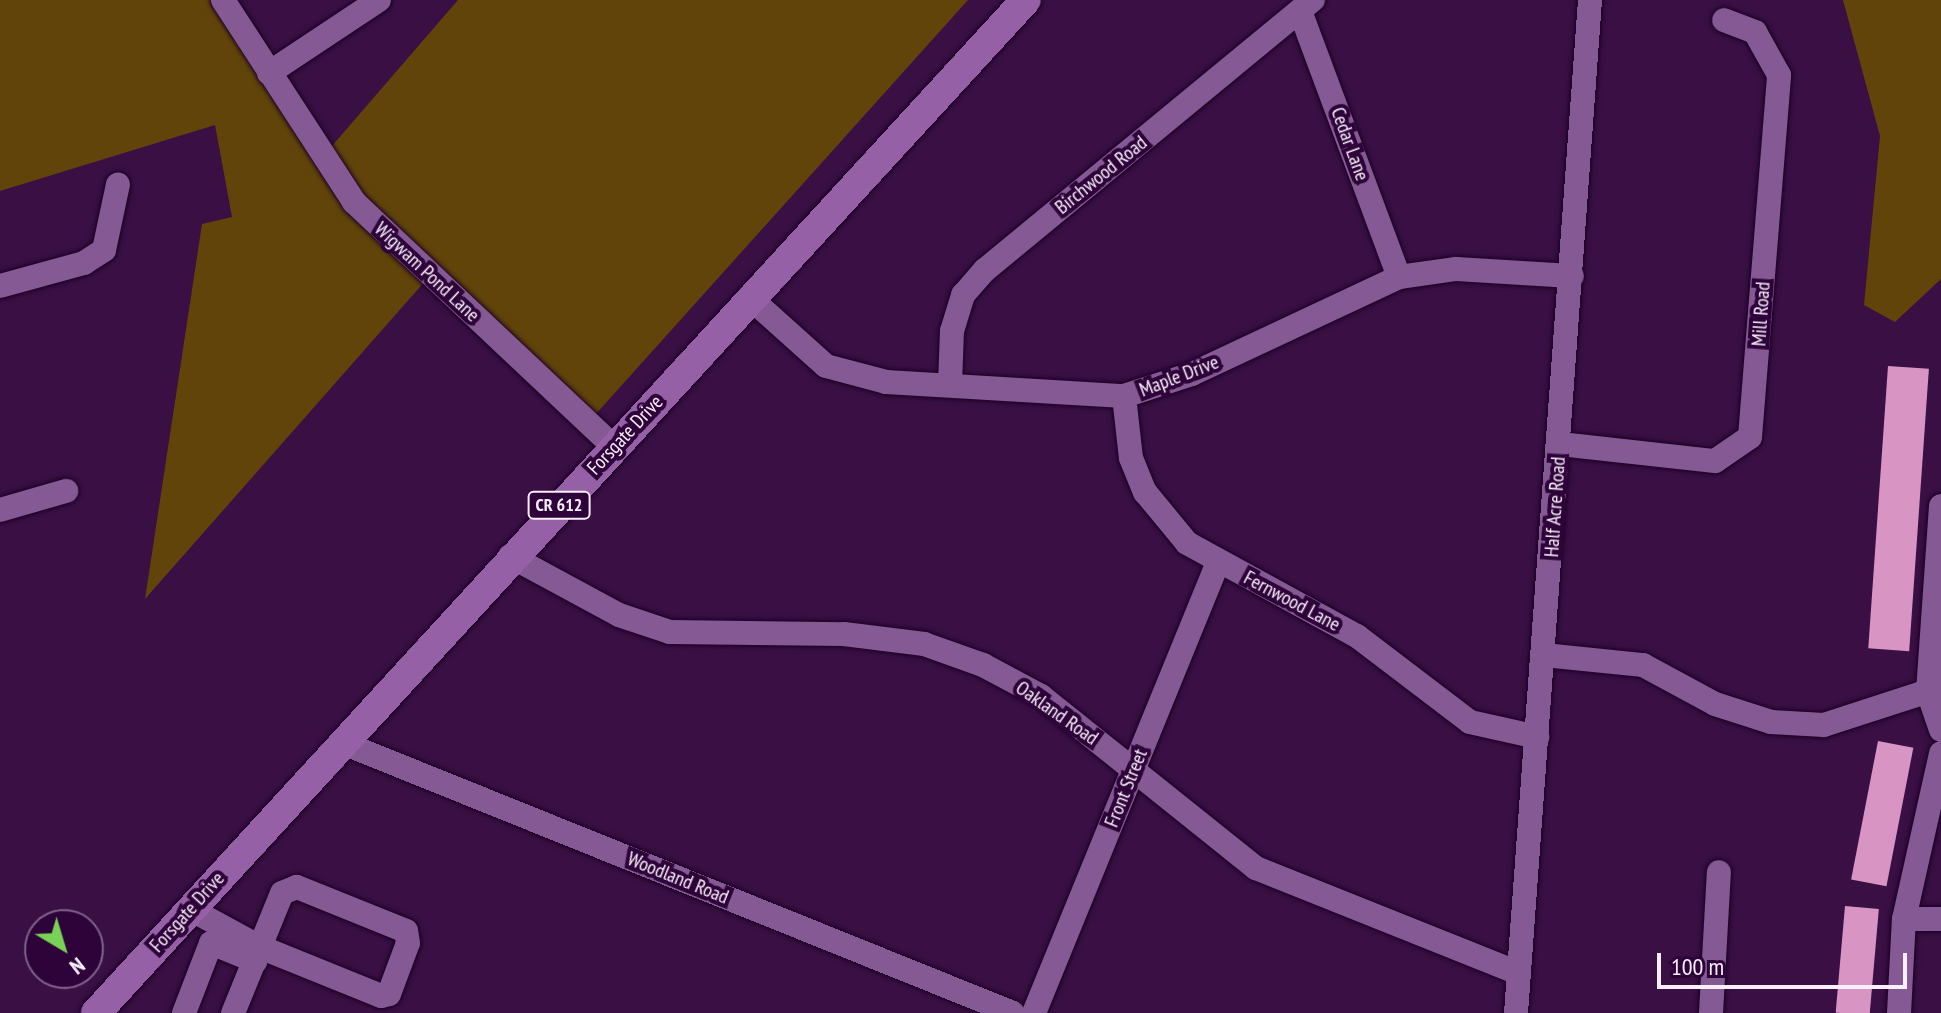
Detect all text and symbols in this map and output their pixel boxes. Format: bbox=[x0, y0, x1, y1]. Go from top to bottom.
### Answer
street label: Cedar Lane bbox=[1326, 104, 1374, 184]
street label: Birchwood Road bbox=[1050, 131, 1152, 219]
street label: Wigwam Pond Lane bbox=[369, 217, 485, 327]
street label: Mill Road bbox=[1747, 281, 1775, 347]
street label: Maple Drive bbox=[1136, 350, 1222, 402]
street label: Forsgate Drive bbox=[582, 390, 668, 480]
street label: Half Acre Road bbox=[1539, 456, 1571, 558]
road number: CR 612 bbox=[527, 491, 591, 519]
street label: Fernwood Lane bbox=[1240, 566, 1344, 636]
street label: Oakland Road bbox=[1011, 676, 1103, 750]
street label: Front Street bbox=[1099, 745, 1153, 831]
street label: Woodland Road bbox=[624, 847, 732, 909]
street label: Forsgate Drive bbox=[145, 867, 229, 957]
north arrow bbox=[24, 909, 104, 989]
scale bar bbox=[1661, 937, 1911, 987]
text: 100 m bbox=[1671, 951, 1724, 982]
text: N bbox=[64, 952, 91, 981]

